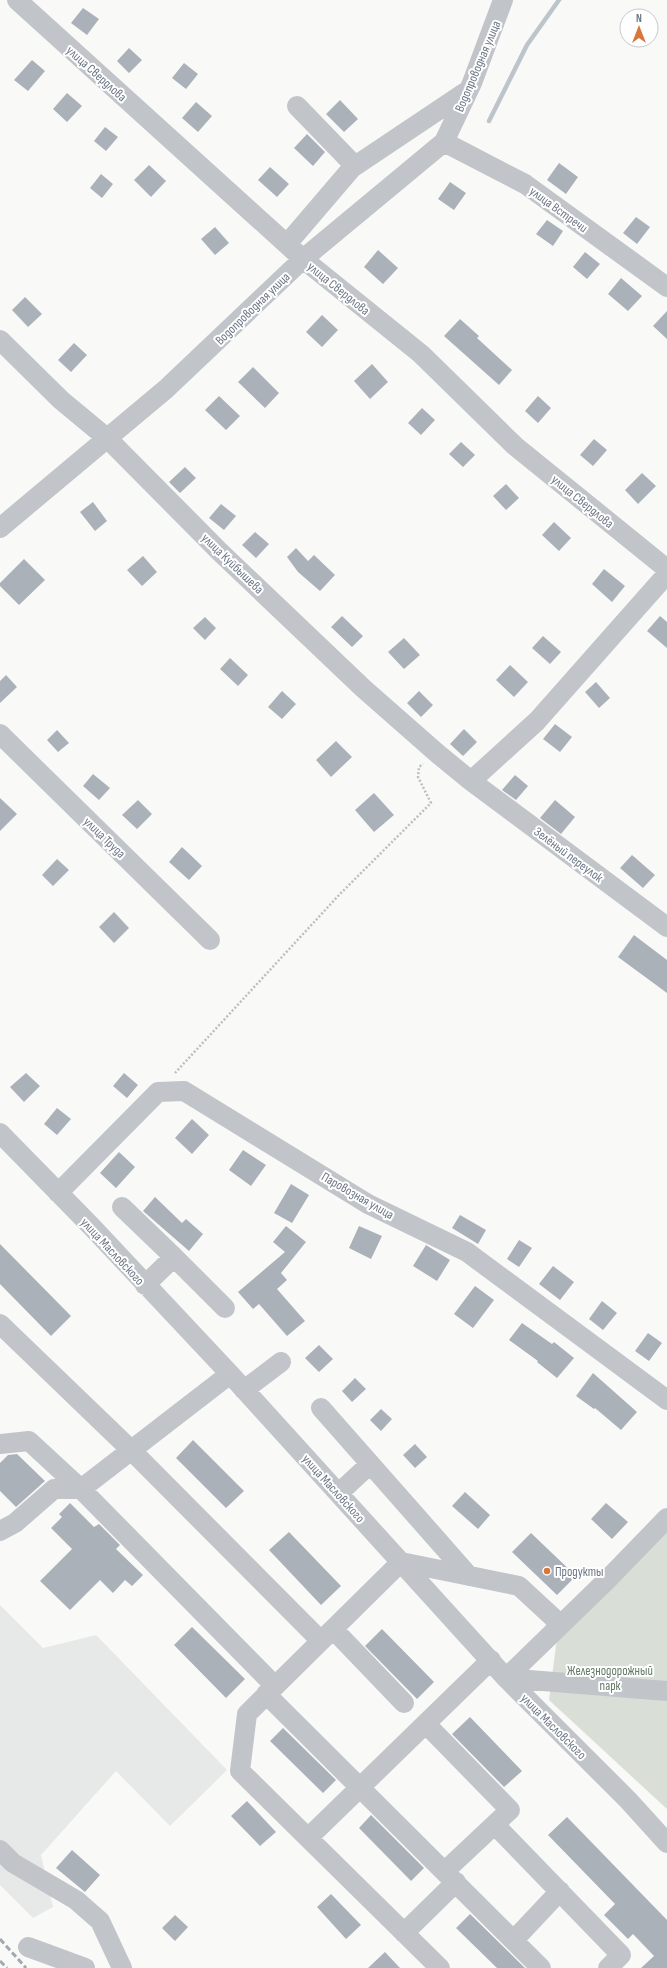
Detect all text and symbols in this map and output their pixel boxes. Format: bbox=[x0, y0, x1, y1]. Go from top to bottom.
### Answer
north arrow bbox=[619, 8, 659, 48]
text: N bbox=[636, 12, 642, 25]
street label: Водопроводная улица bbox=[452, 18, 504, 114]
street label: улица Свердлова bbox=[63, 43, 130, 105]
street label: улица Встречи bbox=[526, 183, 591, 236]
street label: улица Свердлова bbox=[304, 259, 373, 319]
street label: Водопроводная улица bbox=[212, 269, 293, 348]
street label: улица Свердлова bbox=[548, 472, 617, 532]
street label: улица Куйбышева bbox=[198, 530, 267, 597]
street label: улица Труда bbox=[80, 814, 129, 862]
street label: Зелёный переулок bbox=[531, 824, 606, 886]
street label: Паровозная улица bbox=[319, 1169, 396, 1223]
street label: улица Масловского bbox=[77, 1215, 148, 1289]
street label: улица Масловского bbox=[298, 1451, 368, 1526]
place label: Продукты bbox=[555, 1564, 603, 1580]
marker: Продукты bbox=[542, 1566, 552, 1576]
park label: Железнодорожный парк bbox=[567, 1663, 653, 1694]
street label: улица Масловского bbox=[517, 1691, 589, 1763]

